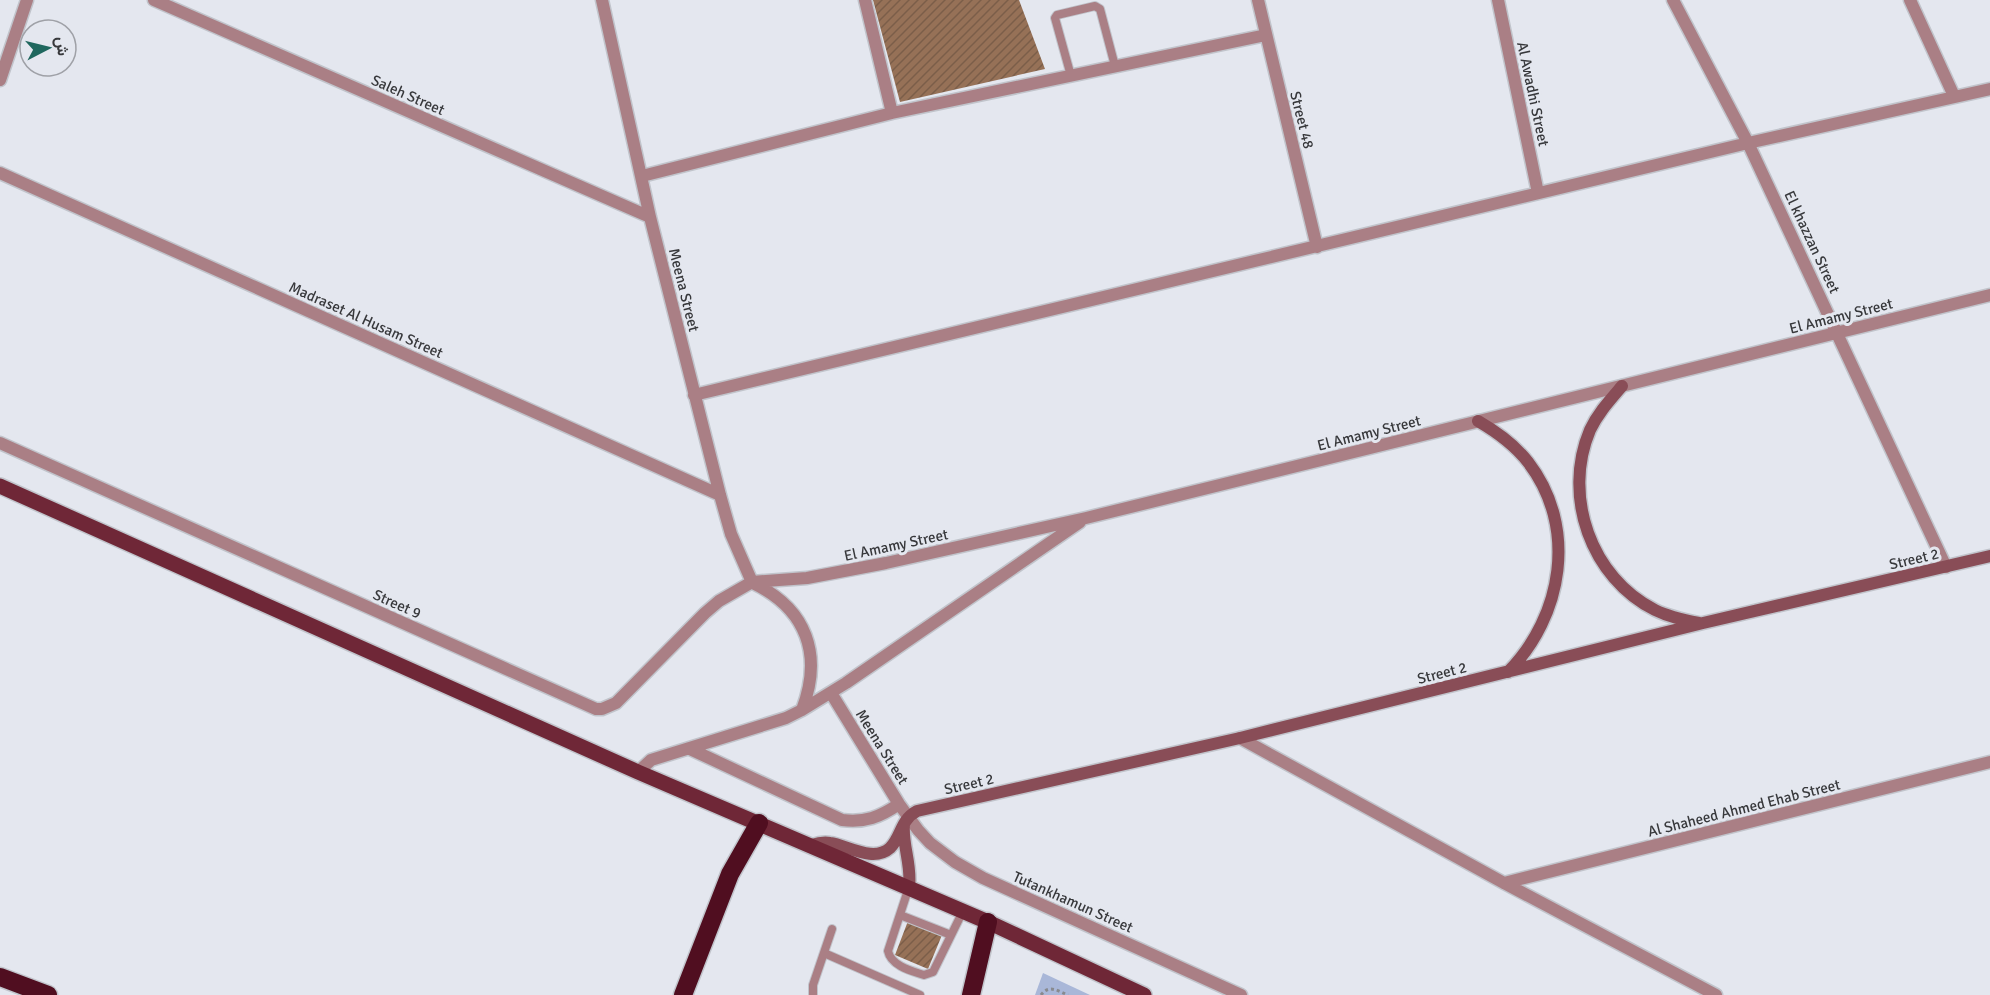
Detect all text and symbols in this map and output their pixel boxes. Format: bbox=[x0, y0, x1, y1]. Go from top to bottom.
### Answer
north arrow bbox=[18, 18, 78, 78]
text: ش bbox=[51, 36, 73, 57]
street label: Al Awadhi Street bbox=[1513, 40, 1553, 148]
street label: Saleh Street bbox=[369, 71, 447, 119]
street label: Street 48 bbox=[1286, 89, 1318, 151]
street label: El khazzan Street bbox=[1780, 188, 1844, 296]
street label: Meena Street bbox=[665, 246, 703, 334]
street label: Madraset Al Husam Street bbox=[286, 278, 446, 362]
street label: El Amamy Street bbox=[1787, 294, 1895, 338]
street label: El Amamy Street bbox=[1315, 411, 1423, 455]
street label: El Amamy Street bbox=[842, 525, 950, 565]
street label: Street 2 bbox=[1887, 545, 1941, 573]
street label: Street 9 bbox=[370, 586, 424, 622]
street label: Street 2 bbox=[1415, 658, 1469, 688]
street label: Meena Street bbox=[852, 706, 912, 788]
street label: Street 2 bbox=[942, 770, 996, 798]
street label: Al Shaheed Ahmed Ehab Street bbox=[1646, 775, 1842, 841]
street label: Tutankhamun Street bbox=[1010, 867, 1136, 937]

